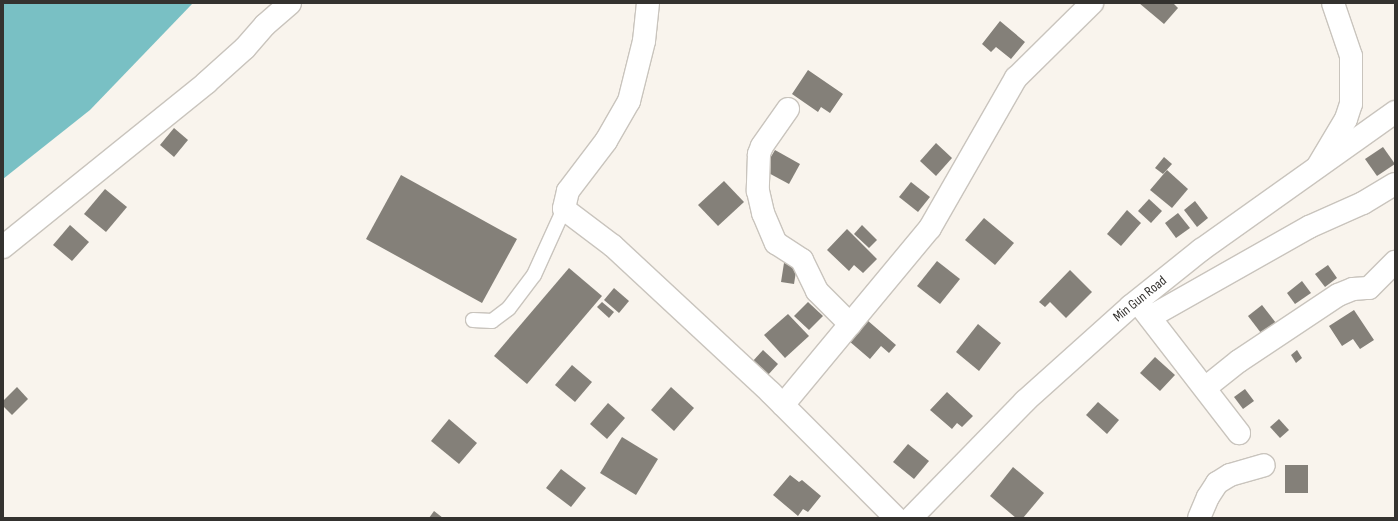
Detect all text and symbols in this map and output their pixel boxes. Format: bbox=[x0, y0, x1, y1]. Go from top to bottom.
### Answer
street label: Min Gun Road bbox=[1110, 272, 1170, 326]

